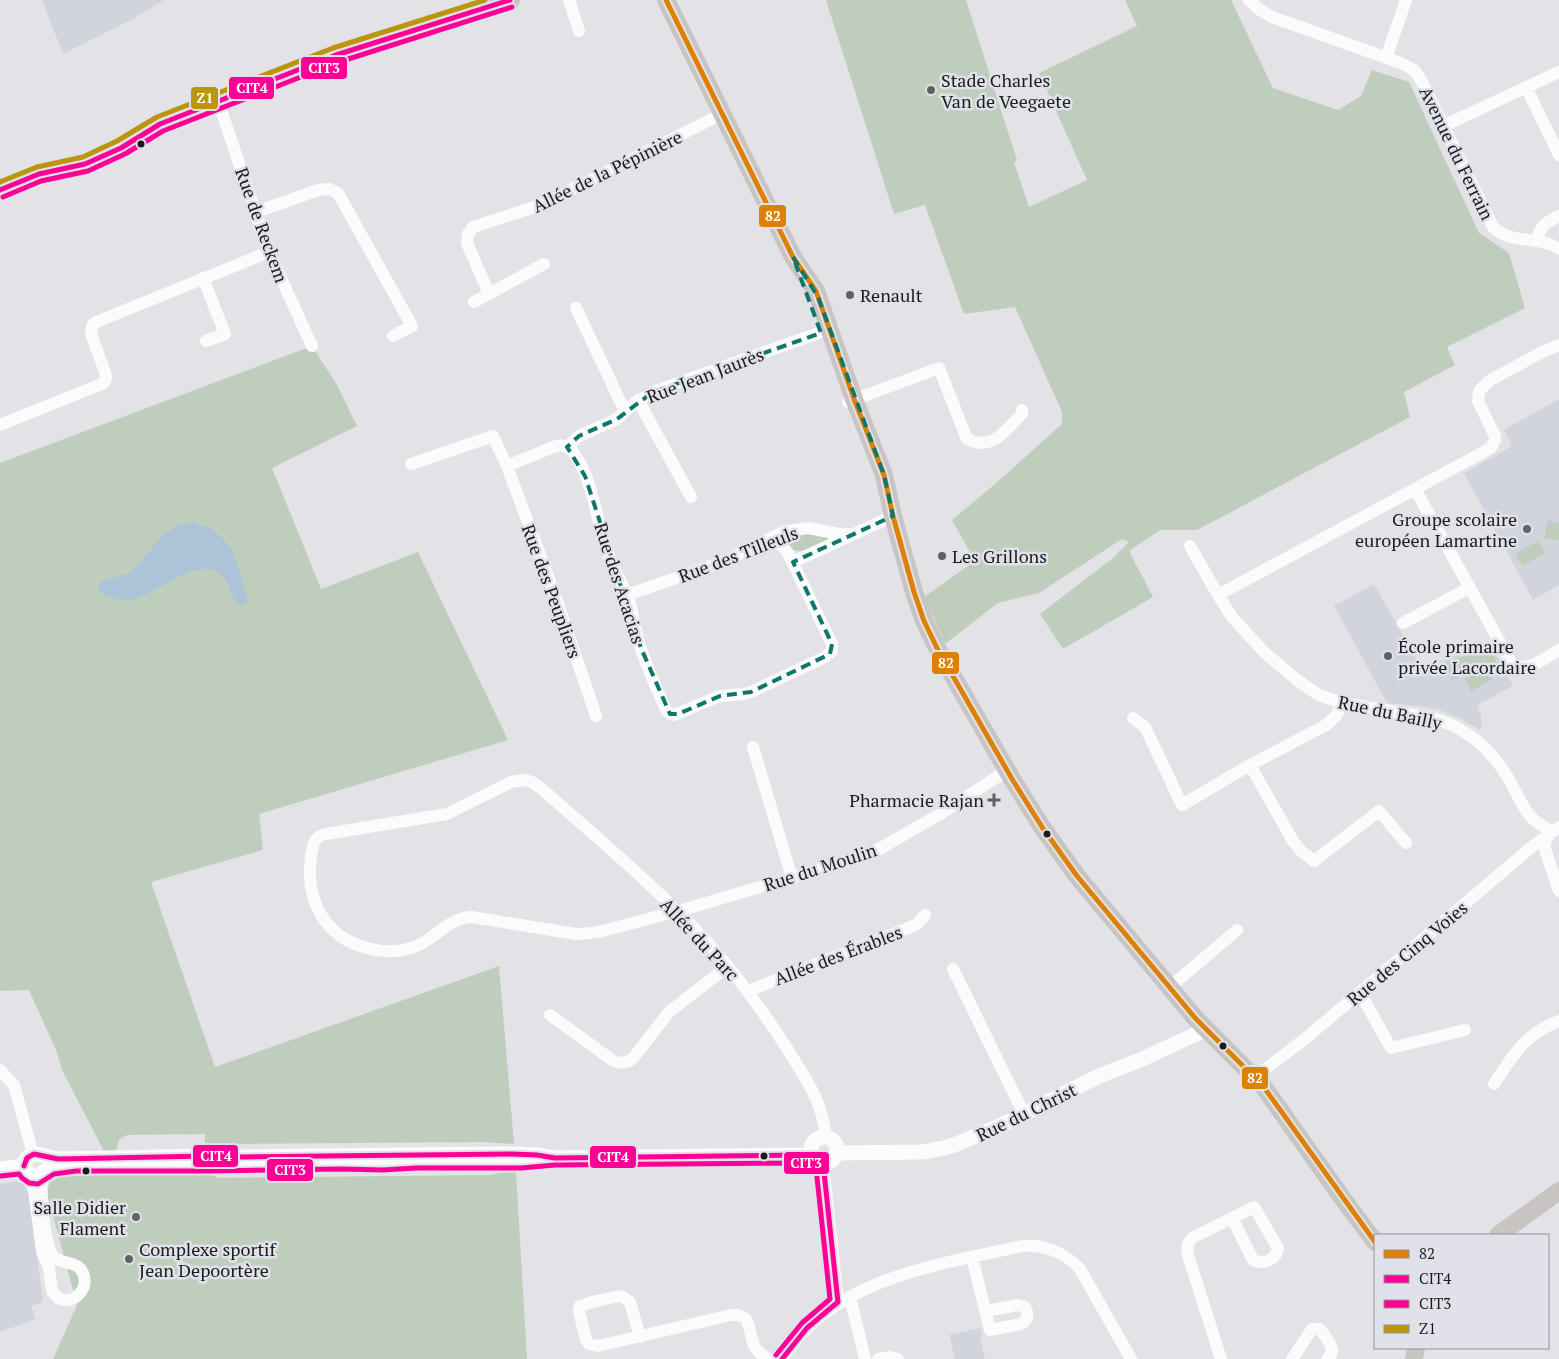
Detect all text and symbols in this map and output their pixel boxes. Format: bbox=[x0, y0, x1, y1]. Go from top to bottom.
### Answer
line badge: CIT3 bbox=[300, 56, 348, 80]
text: CIT3 bbox=[308, 58, 340, 77]
place label: Stade Charles Van de Veegaete bbox=[941, 68, 1071, 113]
line badge: CIT4 bbox=[228, 76, 275, 100]
text: CIT4 bbox=[236, 78, 268, 97]
street label: Avenue du Ferrain bbox=[1414, 82, 1500, 224]
marker: Stade Charles Van de Veegaete bbox=[925, 84, 937, 96]
line badge: Z1 bbox=[190, 86, 219, 110]
text: Z1 bbox=[197, 88, 213, 107]
street label: Allée de la Pépinière bbox=[528, 124, 686, 218]
unlabelled marker bbox=[136, 139, 146, 149]
street label: Rue de Reckem bbox=[230, 164, 294, 286]
line badge: 82 bbox=[758, 204, 787, 228]
text: 82 bbox=[765, 206, 781, 225]
place label: Renault bbox=[860, 283, 923, 307]
marker: Renault bbox=[844, 289, 856, 301]
street label: Rue Jean Jaurès bbox=[643, 342, 767, 408]
place label: Groupe scolaire européen Lamartine bbox=[1355, 507, 1517, 552]
street label: Rue des Acacias bbox=[589, 519, 651, 647]
street label: Rue des Tilleuls bbox=[675, 520, 801, 588]
street label: Rue des Peupliers bbox=[517, 521, 587, 661]
marker: Groupe scolaire européen Lamartine bbox=[1521, 523, 1533, 535]
place label: Les Grillons bbox=[952, 544, 1047, 568]
marker: Les Grillons bbox=[936, 550, 948, 562]
place label: École primaire privée Lacordaire bbox=[1398, 634, 1536, 679]
marker: École primaire privée Lacordaire bbox=[1382, 650, 1394, 662]
line badge: 82 bbox=[931, 651, 960, 675]
text: 82 bbox=[938, 653, 954, 672]
street label: Rue du Bailly bbox=[1336, 689, 1445, 735]
place label: Pharmacie Rajan bbox=[849, 788, 984, 812]
marker: Pharmacie Rajan bbox=[988, 794, 1000, 806]
unlabelled marker bbox=[1042, 829, 1052, 839]
street label: Rue du Moulin bbox=[760, 837, 880, 897]
street label: Allée du Parc bbox=[655, 892, 745, 986]
street label: Rue des Cinq Voies bbox=[1342, 895, 1472, 1011]
street label: Allée des Érables bbox=[771, 920, 905, 990]
unlabelled marker bbox=[1218, 1041, 1228, 1051]
line badge: 82 bbox=[1241, 1066, 1269, 1090]
text: 82 bbox=[1247, 1068, 1263, 1087]
street label: Rue du Christ bbox=[972, 1077, 1080, 1147]
line badge: CIT4 bbox=[192, 1144, 239, 1168]
line badge: CIT4 bbox=[589, 1145, 637, 1169]
text: CIT4 bbox=[200, 1146, 232, 1165]
text: CIT4 bbox=[597, 1147, 629, 1166]
unlabelled marker bbox=[759, 1151, 769, 1161]
line badge: CIT3 bbox=[783, 1151, 830, 1175]
text: CIT3 bbox=[790, 1153, 822, 1172]
line badge: CIT3 bbox=[266, 1158, 314, 1182]
text: CIT3 bbox=[274, 1160, 306, 1179]
unlabelled marker bbox=[81, 1166, 91, 1176]
place label: Salle Didier Flament bbox=[33, 1195, 126, 1240]
marker: Salle Didier Flament bbox=[130, 1211, 142, 1223]
legend bbox=[1374, 1234, 1549, 1349]
place label: Complexe sportif Jean Depoortère bbox=[139, 1237, 277, 1282]
text: 82 bbox=[1419, 1243, 1435, 1263]
marker: Complexe sportif Jean Depoortère bbox=[123, 1253, 135, 1265]
text: CIT4 bbox=[1419, 1268, 1451, 1288]
text: CIT3 bbox=[1419, 1293, 1451, 1313]
text: Z1 bbox=[1419, 1318, 1436, 1338]

